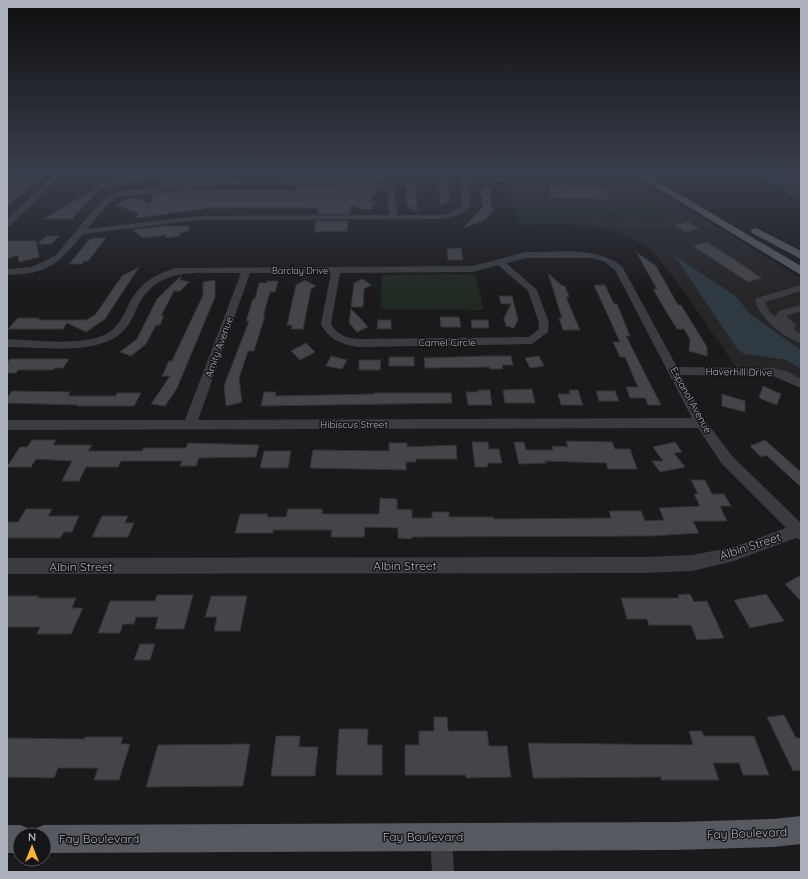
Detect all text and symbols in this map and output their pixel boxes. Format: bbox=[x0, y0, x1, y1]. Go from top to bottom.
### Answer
street label: Barclay Drive bbox=[272, 265, 328, 276]
street label: Amity Avenue bbox=[202, 315, 236, 379]
street label: Camel Circle bbox=[418, 336, 476, 349]
street label: Espanol Avenue bbox=[667, 365, 715, 436]
street label: Haverhill Drive bbox=[705, 365, 773, 379]
street label: Hibiscus Street bbox=[320, 418, 389, 431]
street label: Albin Street bbox=[718, 529, 782, 563]
street label: Albin Street bbox=[373, 558, 437, 573]
street label: Albin Street bbox=[49, 559, 113, 574]
street label: Fay Boulevard bbox=[707, 824, 787, 842]
north arrow bbox=[12, 827, 52, 867]
street label: Fay Boulevard bbox=[383, 829, 463, 844]
text: N bbox=[28, 830, 36, 844]
street label: Fay Boulevard bbox=[59, 831, 139, 846]

